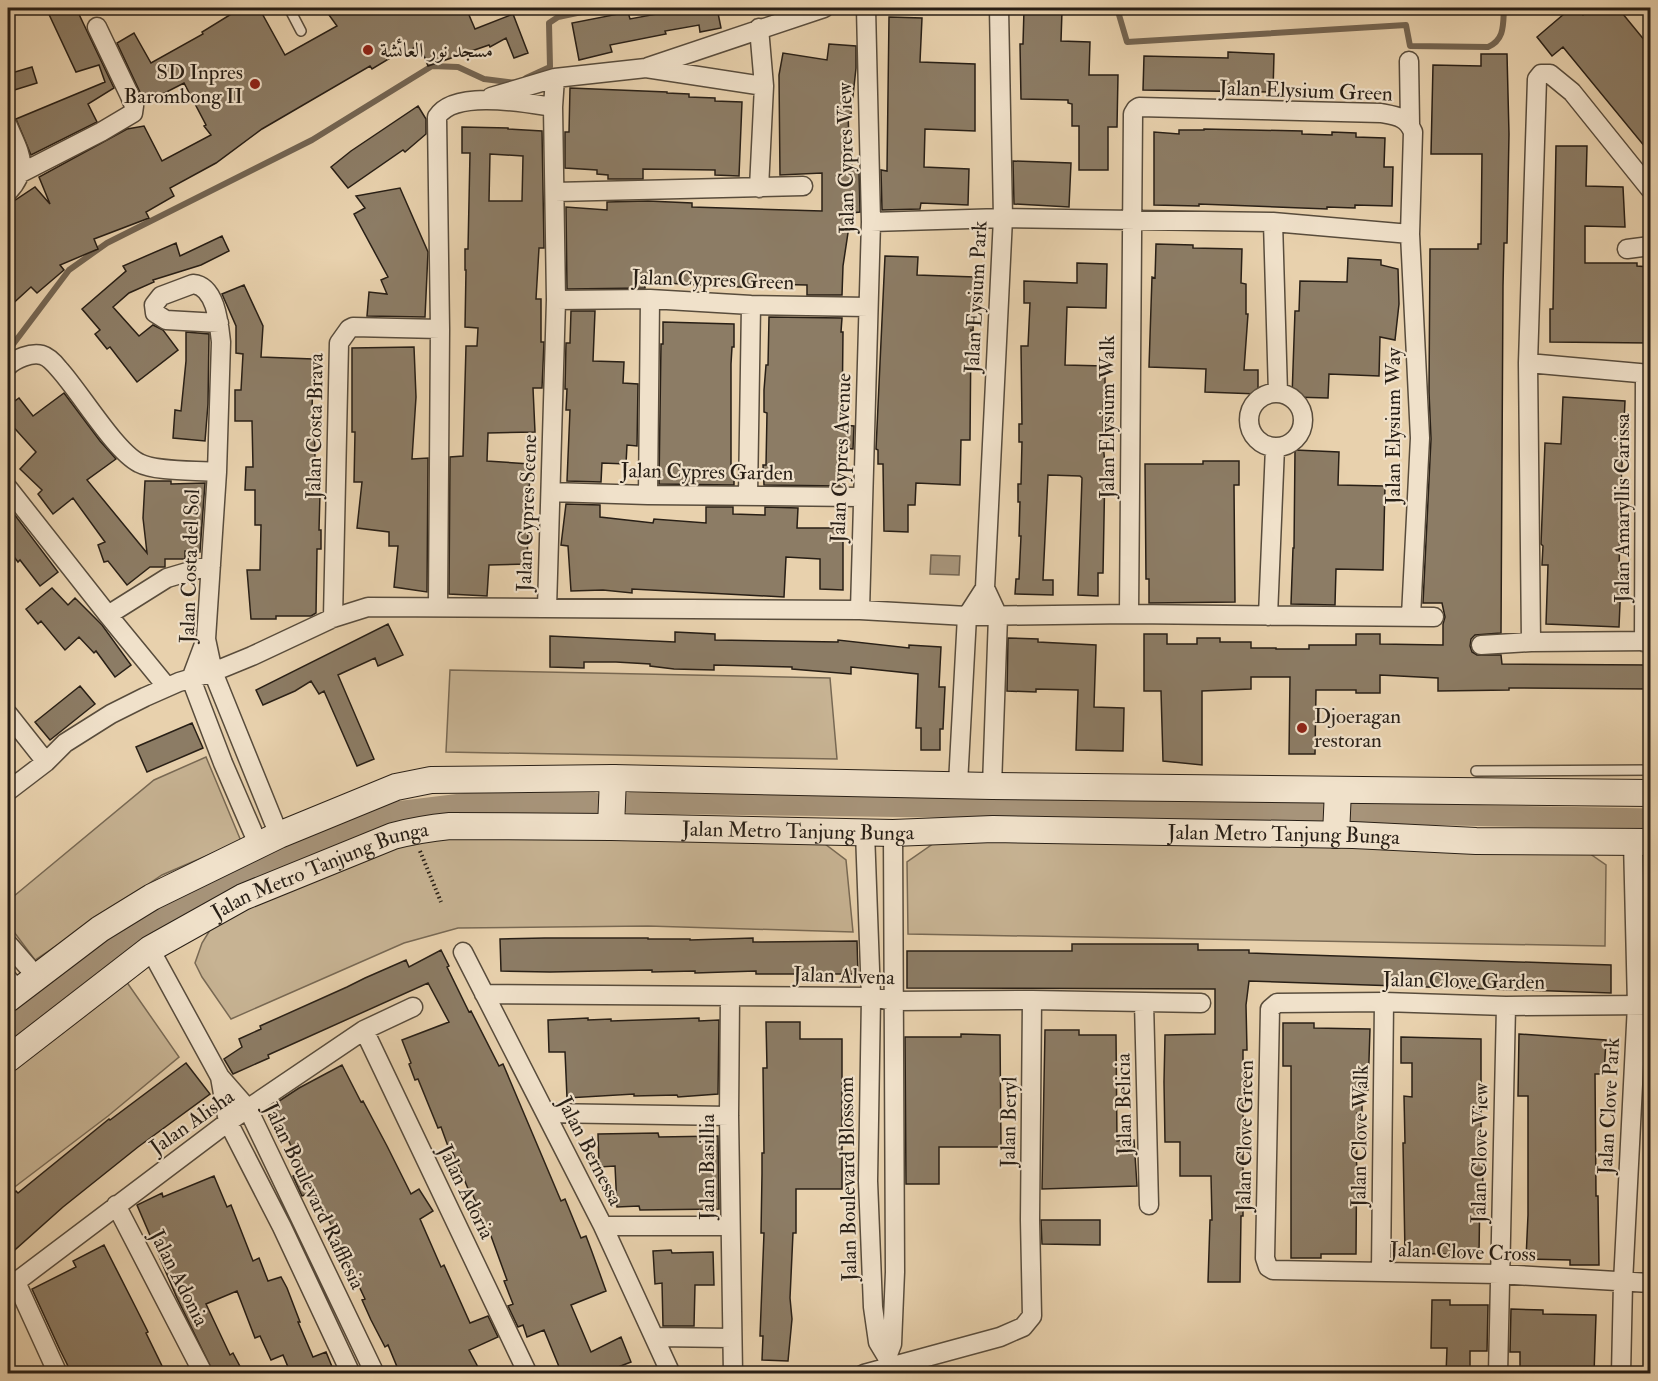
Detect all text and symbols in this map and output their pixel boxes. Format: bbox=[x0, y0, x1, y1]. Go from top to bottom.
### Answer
place label: مسجد نور العائشة bbox=[380, 37, 493, 64]
marker: مسجد نور العائشة bbox=[361, 43, 375, 57]
place label: SD Inpres Barombong II bbox=[124, 59, 243, 110]
street label: Jalan Elysium Green bbox=[1218, 74, 1393, 108]
marker: SD Inpres Barombong II bbox=[248, 77, 262, 91]
street label: Jalan Cypres View bbox=[831, 81, 861, 235]
street label: Jalan Eysium Park bbox=[958, 220, 993, 375]
street label: Jalan Cypres Green bbox=[630, 264, 795, 296]
street label: Jalan Elysium Walk bbox=[1094, 335, 1121, 500]
street label: Jalan Elysium Way bbox=[1380, 347, 1407, 506]
street label: Jalan Costa Brava bbox=[300, 352, 330, 500]
street label: Jalan Cypres Avenue bbox=[825, 372, 857, 544]
street label: Jalan Amaryllis Carissa bbox=[1609, 413, 1636, 604]
street label: Jalan Cypres Scene bbox=[511, 434, 543, 593]
street label: Jalan Cypres Garden bbox=[619, 457, 794, 487]
street label: Jalan Costa del Sol bbox=[174, 488, 206, 645]
place label: Djoeragan restoran bbox=[1314, 703, 1401, 754]
marker: Djoeragan restoran bbox=[1295, 721, 1309, 735]
street label: Jalan Metro Tanjung Bunga bbox=[206, 815, 431, 926]
street label: Jalan Metro Tanjung Bunga bbox=[681, 815, 915, 847]
street label: Jalan Metro Tanjung Bunga bbox=[1166, 818, 1401, 851]
street label: Jalan Alvena bbox=[792, 961, 896, 991]
street label: Jalan Clove Garden bbox=[1382, 966, 1546, 996]
street label: Jalan Clove Park bbox=[1592, 1037, 1626, 1176]
street label: Jalan Belicia bbox=[1110, 1052, 1138, 1156]
street label: Jalan Clove Green bbox=[1230, 1059, 1260, 1213]
street label: Jalan Clove Walk bbox=[1345, 1065, 1375, 1208]
street label: Jalan Boulevard Blossom bbox=[833, 1076, 863, 1283]
street label: Jalan Beryl bbox=[995, 1076, 1023, 1169]
street label: Jalan Clove View bbox=[1465, 1081, 1495, 1225]
street label: Jalan Alisha bbox=[144, 1083, 240, 1161]
street label: Jalan Bernessa bbox=[551, 1091, 629, 1210]
street label: Jalan Boulevard Rafflesia bbox=[257, 1097, 371, 1294]
street label: Jalan Basillia bbox=[694, 1114, 721, 1221]
street label: Jalan Adoria bbox=[431, 1139, 501, 1244]
street label: Jalan Adonia bbox=[143, 1224, 215, 1331]
street label: Jalan Clove Cross bbox=[1389, 1236, 1536, 1268]

